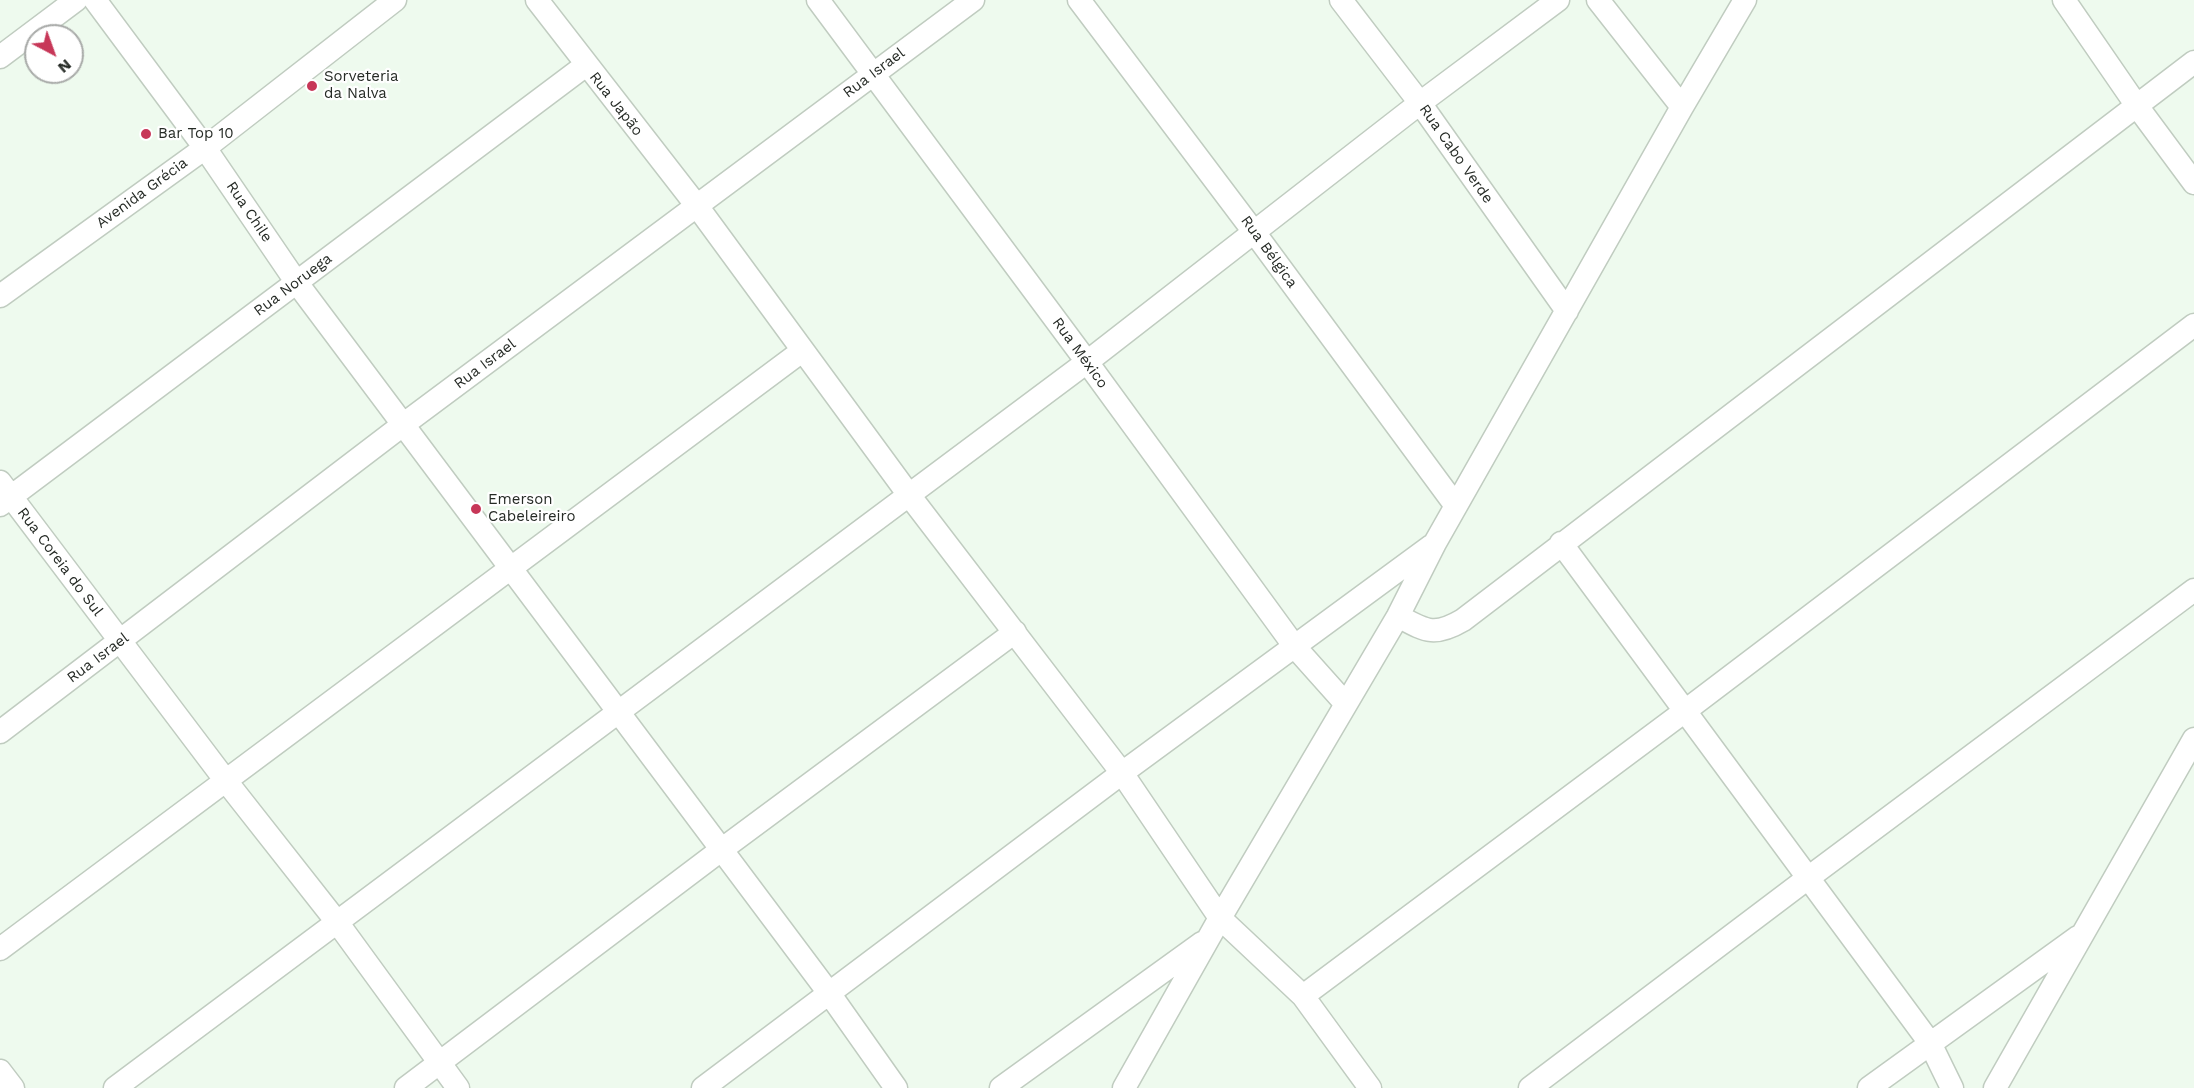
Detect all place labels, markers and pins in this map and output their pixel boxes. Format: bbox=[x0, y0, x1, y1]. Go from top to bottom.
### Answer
place label: Sorveteria da Nalva bbox=[324, 68, 399, 103]
marker: Sorveteria da Nalva bbox=[305, 79, 319, 93]
place label: Bar Top 10 bbox=[158, 125, 234, 143]
marker: Bar Top 10 bbox=[139, 127, 153, 141]
place label: Emerson Cabeleireiro bbox=[488, 491, 575, 526]
marker: Emerson Cabeleireiro bbox=[469, 502, 483, 516]

